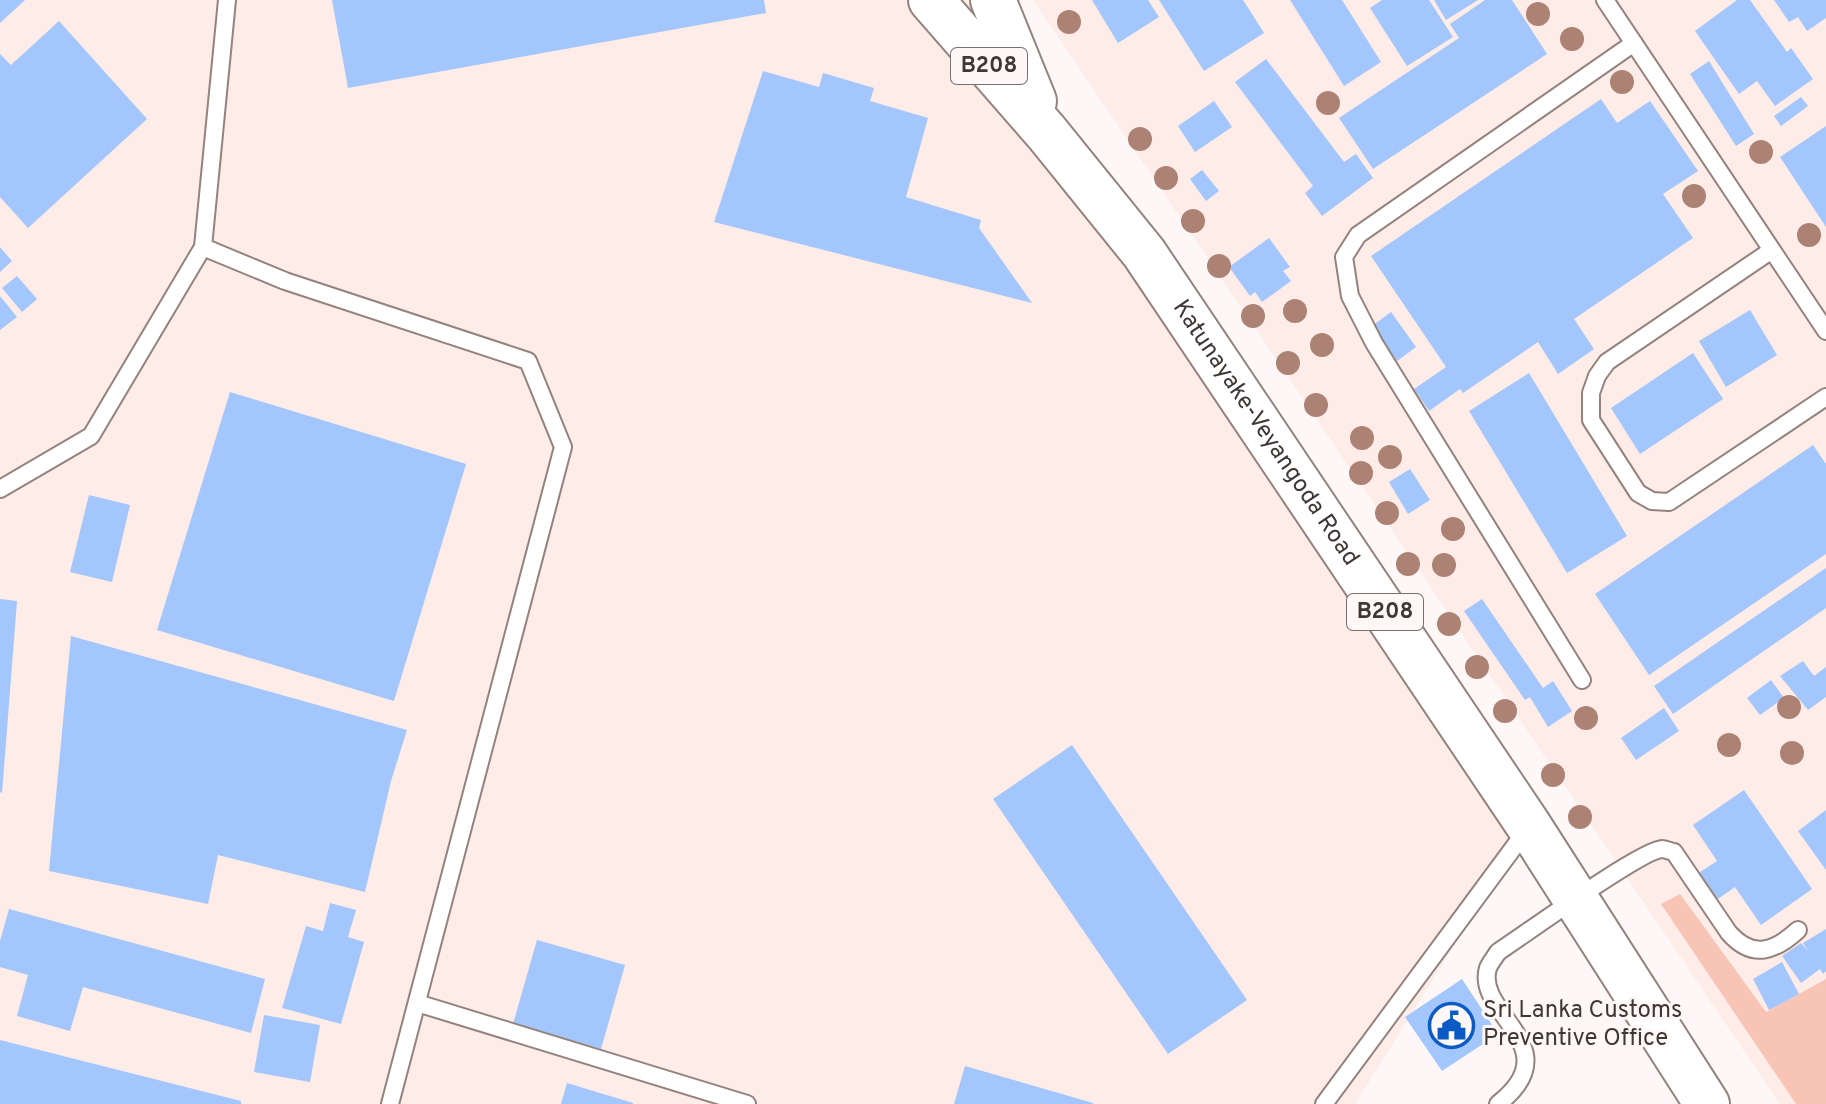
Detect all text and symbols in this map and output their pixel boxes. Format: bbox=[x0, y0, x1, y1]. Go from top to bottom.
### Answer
road number: B208 bbox=[951, 48, 1027, 84]
street label: Katunayake-Veyangoda Road bbox=[1165, 295, 1365, 572]
road number: B208 bbox=[1347, 594, 1423, 630]
place label: Sri Lanka Customs Preventive Office bbox=[1483, 996, 1682, 1054]
public building icon: Sri Lanka Customs Preventive Office bbox=[1428, 1001, 1476, 1049]

